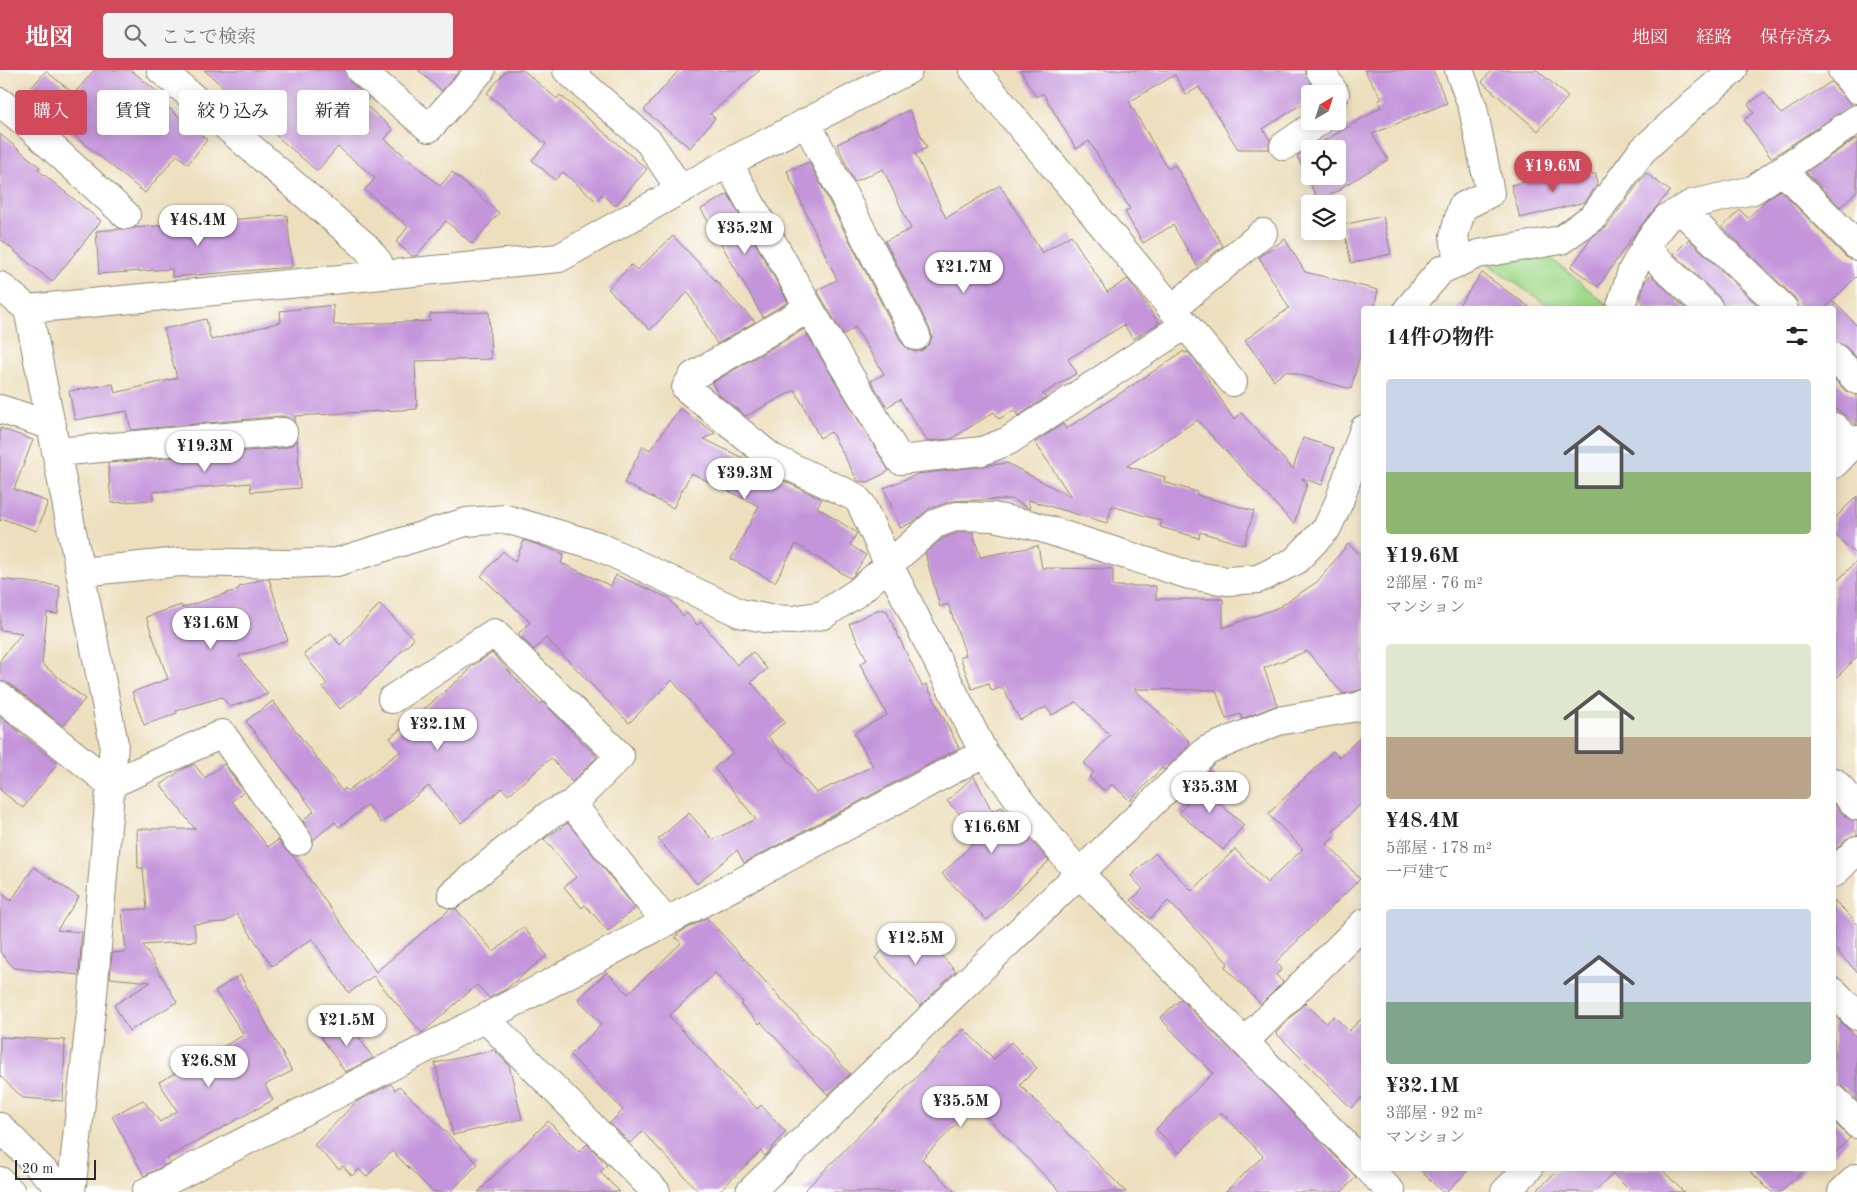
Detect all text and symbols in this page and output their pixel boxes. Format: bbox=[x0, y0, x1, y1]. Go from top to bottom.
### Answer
search box bbox=[103, 13, 453, 58]
icon: search bbox=[121, 21, 149, 49]
text: 地図 bbox=[25, 27, 73, 51]
text: ここで検索 bbox=[161, 29, 256, 48]
text: 地図 bbox=[1632, 29, 1668, 47]
text: 経路 bbox=[1696, 29, 1732, 47]
text: 保存済み bbox=[1760, 29, 1832, 47]
north arrow bbox=[1301, 85, 1346, 130]
map controls bbox=[1301, 85, 1346, 240]
chip: 購入 bbox=[15, 90, 87, 135]
chip: 賃貸 bbox=[97, 90, 169, 135]
chip: 絞り込み bbox=[179, 90, 287, 135]
chip: 新着 bbox=[297, 90, 369, 135]
button: locate bbox=[1301, 140, 1346, 185]
pin: ¥19.6M bbox=[1512, 150, 1594, 193]
text: ¥19.6M bbox=[1525, 159, 1581, 175]
button: layers bbox=[1301, 195, 1346, 240]
pin: ¥48.4M bbox=[157, 204, 239, 247]
pin: ¥35.2M bbox=[704, 212, 786, 255]
text: ¥48.4M bbox=[170, 213, 226, 229]
text: ¥35.2M bbox=[717, 221, 773, 237]
pin: ¥21.7M bbox=[923, 252, 1005, 294]
text: ¥21.7M bbox=[936, 260, 992, 276]
icon: filters bbox=[1783, 322, 1811, 350]
text: 14件の物件 bbox=[1386, 328, 1494, 349]
icon: home bbox=[1554, 412, 1644, 502]
pin: ¥19.3M bbox=[164, 430, 246, 473]
text: ¥19.3M bbox=[177, 439, 233, 455]
pin: ¥39.3M bbox=[704, 458, 786, 500]
text: ¥39.3M bbox=[717, 466, 773, 482]
text: ¥19.6M bbox=[1386, 546, 1459, 567]
text: 2部屋 · 76 m² bbox=[1386, 576, 1483, 592]
text: マンション bbox=[1386, 600, 1465, 616]
pin: ¥31.6M bbox=[170, 608, 252, 650]
text: ¥31.6M bbox=[183, 616, 239, 632]
icon: home bbox=[1554, 677, 1644, 767]
pin: ¥32.1M bbox=[397, 708, 479, 751]
text: ¥32.1M bbox=[410, 717, 466, 733]
pin: ¥35.3M bbox=[1169, 772, 1251, 814]
text: ¥35.3M bbox=[1182, 780, 1238, 796]
text: ¥48.4M bbox=[1386, 811, 1459, 832]
pin: ¥16.6M bbox=[951, 812, 1033, 854]
text: ¥16.6M bbox=[964, 820, 1020, 836]
text: 5部屋 · 178 m² bbox=[1386, 841, 1492, 857]
text: 一戸建て bbox=[1386, 865, 1450, 881]
pin: ¥12.5M bbox=[875, 922, 957, 965]
text: ¥12.5M bbox=[888, 931, 944, 947]
icon: home bbox=[1554, 942, 1644, 1032]
pin: ¥21.5M bbox=[306, 1004, 388, 1047]
text: ¥21.5M bbox=[319, 1013, 375, 1029]
pin: ¥26.8M bbox=[168, 1046, 250, 1088]
text: ¥26.8M bbox=[181, 1054, 237, 1070]
text: ¥32.1M bbox=[1386, 1076, 1459, 1097]
pin: ¥35.5M bbox=[920, 1086, 1002, 1128]
text: ¥35.5M bbox=[933, 1094, 989, 1110]
text: 3部屋 · 92 m² bbox=[1386, 1106, 1483, 1122]
text: マンション bbox=[1386, 1130, 1465, 1146]
scale bar bbox=[15, 1157, 96, 1180]
text: 20 m bbox=[22, 1162, 53, 1176]

